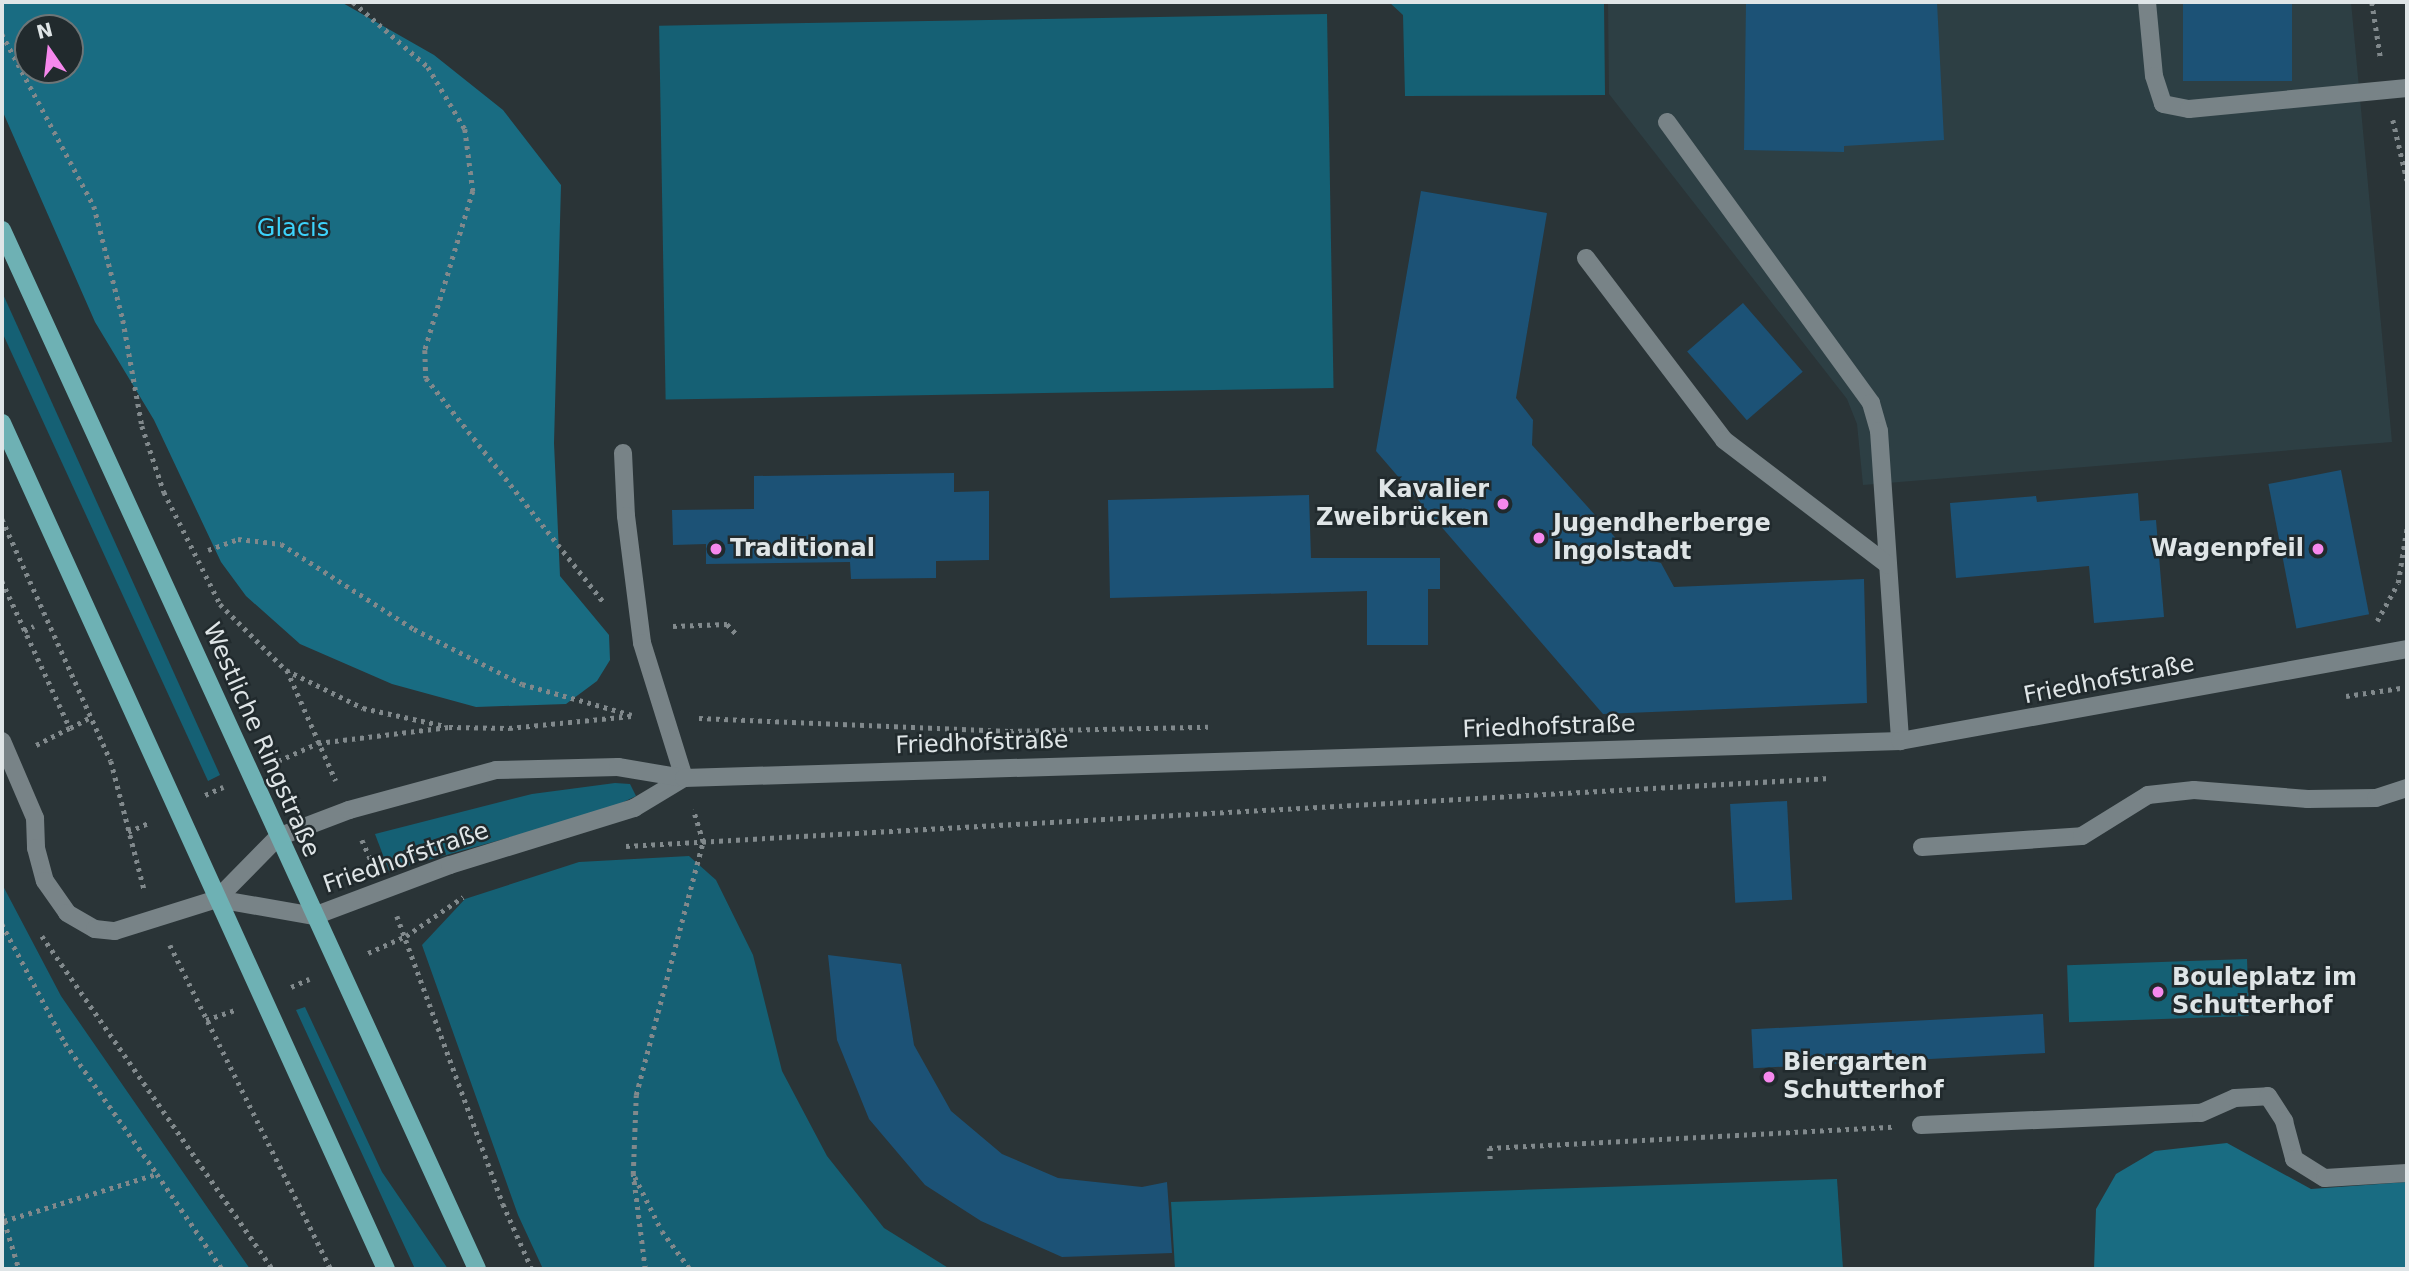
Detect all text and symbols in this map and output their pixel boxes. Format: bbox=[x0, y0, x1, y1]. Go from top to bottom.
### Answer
north arrow bbox=[14, 14, 84, 84]
text: N bbox=[34, 18, 55, 43]
park label: Glacis bbox=[257, 215, 329, 243]
place label: Kavalier Zweibrücken bbox=[1316, 476, 1489, 532]
marker: Kavalier Zweibrücken bbox=[1495, 496, 1511, 512]
place label: Jugendherberge Ingolstadt bbox=[1553, 510, 1771, 566]
marker: Jugendherberge Ingolstadt bbox=[1531, 530, 1547, 546]
place label: Traditional bbox=[730, 535, 875, 563]
place label: Wagenpfeil bbox=[2151, 535, 2304, 563]
marker: Traditional bbox=[708, 541, 724, 557]
marker: Wagenpfeil bbox=[2310, 541, 2326, 557]
street label: Westliche Ringstraße bbox=[196, 618, 326, 862]
street label: Friedhofstraße bbox=[2021, 649, 2197, 711]
street label: Friedhofstraße bbox=[1462, 710, 1636, 744]
street label: Friedhofstraße bbox=[895, 726, 1069, 760]
street label: Friedhofstraße bbox=[319, 816, 493, 900]
place label: Bouleplatz im Schutterhof bbox=[2172, 964, 2357, 1020]
marker: Bouleplatz im Schutterhof bbox=[2150, 984, 2166, 1000]
place label: Biergarten Schutterhof bbox=[1783, 1049, 1944, 1105]
marker: Biergarten Schutterhof bbox=[1761, 1069, 1777, 1085]

